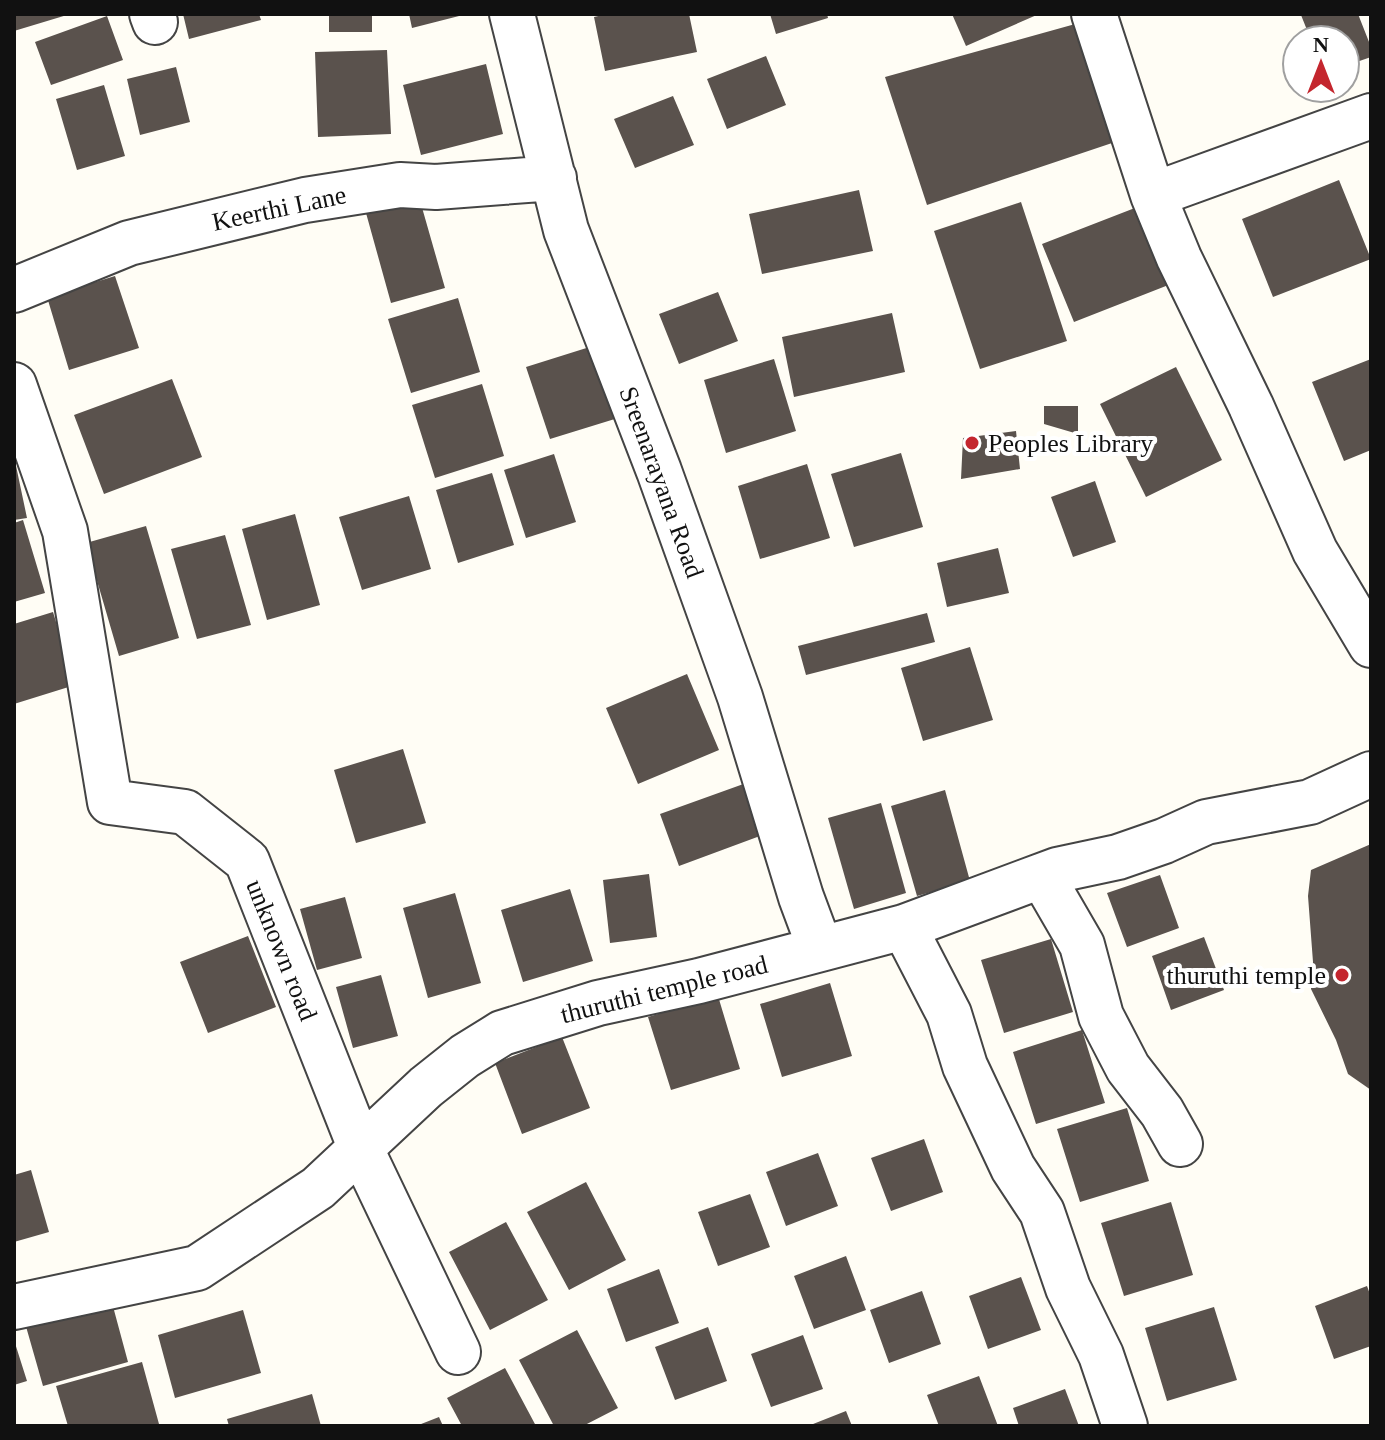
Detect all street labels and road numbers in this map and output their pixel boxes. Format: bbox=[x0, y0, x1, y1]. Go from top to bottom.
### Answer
street label: Keerthi Lane bbox=[209, 180, 349, 237]
street label: Sreenarayana Road bbox=[613, 383, 710, 582]
street label: unknown road bbox=[240, 875, 323, 1025]
street label: thuruthi temple road bbox=[558, 950, 771, 1029]

